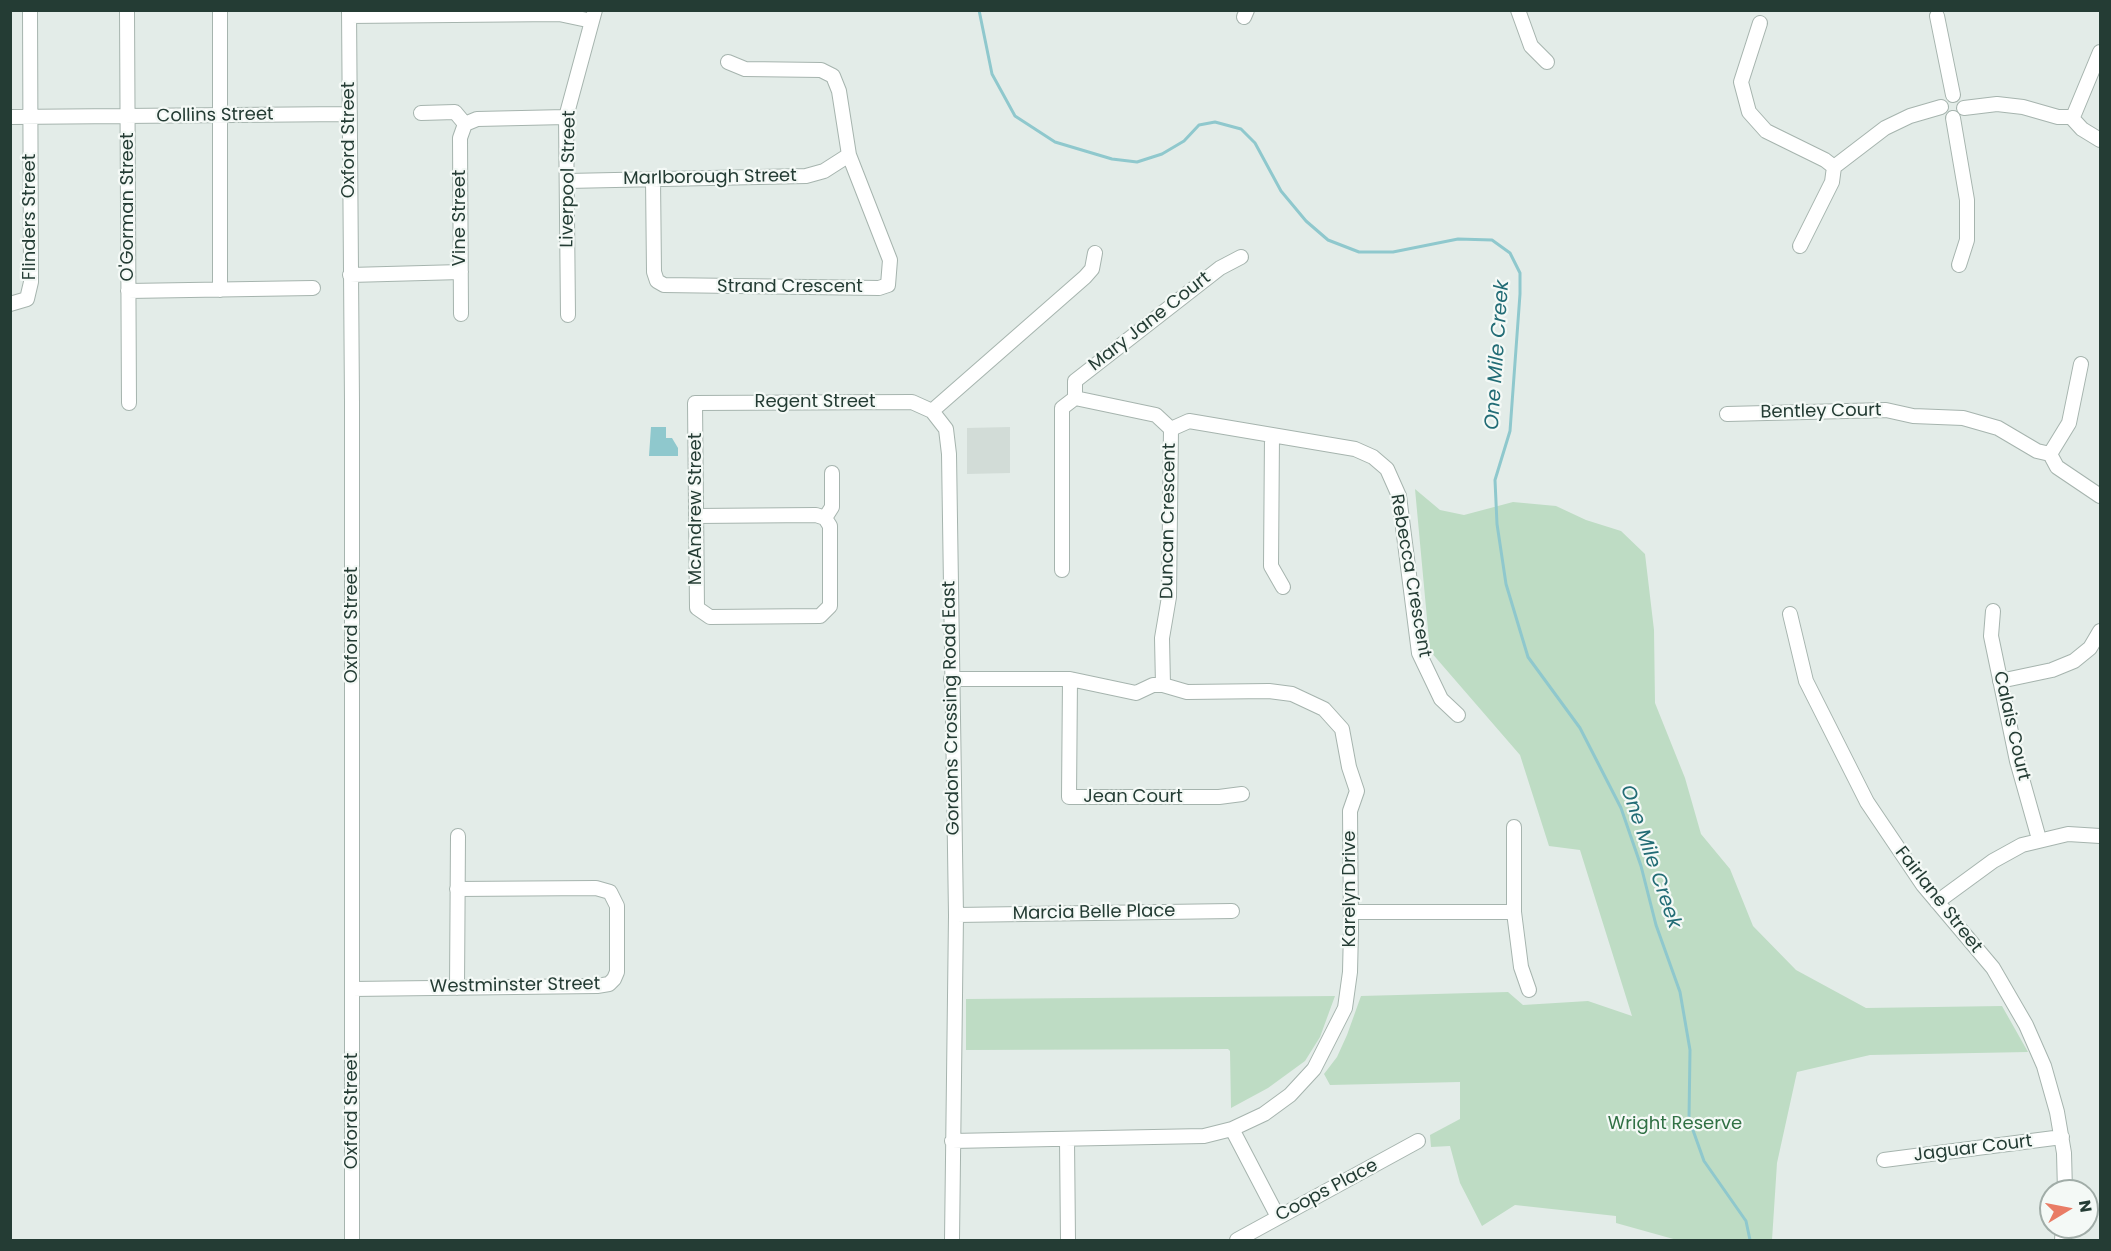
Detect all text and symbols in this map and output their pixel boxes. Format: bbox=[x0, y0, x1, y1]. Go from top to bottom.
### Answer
street label: Oxford Street bbox=[338, 82, 360, 198]
street label: Collins Street bbox=[156, 104, 274, 128]
street label: Liverpool Street bbox=[557, 110, 581, 248]
street label: O'Gorman Street bbox=[117, 133, 139, 281]
street label: Flinders Street bbox=[19, 154, 41, 280]
street label: Marlborough Street bbox=[623, 166, 797, 190]
street label: Vine Street bbox=[449, 170, 471, 266]
street label: Mary Jane Court bbox=[1085, 268, 1215, 376]
street label: Strand Crescent bbox=[717, 276, 863, 298]
water label: One Mile Creek bbox=[1481, 279, 1515, 431]
street label: Regent Street bbox=[754, 391, 876, 413]
street label: Bentley Court bbox=[1760, 400, 1882, 424]
street label: McAndrew Street bbox=[685, 433, 707, 585]
street label: Duncan Crescent bbox=[1157, 443, 1181, 599]
street label: Rebecca Crescent bbox=[1385, 493, 1435, 659]
street label: Oxford Street bbox=[341, 567, 363, 683]
street label: Gordons Crossing Road East bbox=[939, 581, 965, 835]
street label: Calais Court bbox=[1988, 669, 2034, 783]
water label: One Mile Creek bbox=[1614, 782, 1686, 932]
street label: Jean Court bbox=[1083, 786, 1183, 808]
street label: Karelyn Drive bbox=[1339, 831, 1361, 947]
street label: Fairlane Street bbox=[1890, 842, 1986, 958]
street label: Marcia Belle Place bbox=[1012, 901, 1176, 925]
street label: Westminster Street bbox=[430, 974, 600, 998]
street label: Oxford Street bbox=[341, 1053, 363, 1169]
park label: Wright Reserve bbox=[1608, 1113, 1742, 1135]
street label: Jaguar Court bbox=[1912, 1131, 2034, 1167]
street label: Coops Place bbox=[1272, 1155, 1382, 1227]
north arrow bbox=[2039, 1179, 2099, 1239]
text: N bbox=[2073, 1198, 2098, 1214]

